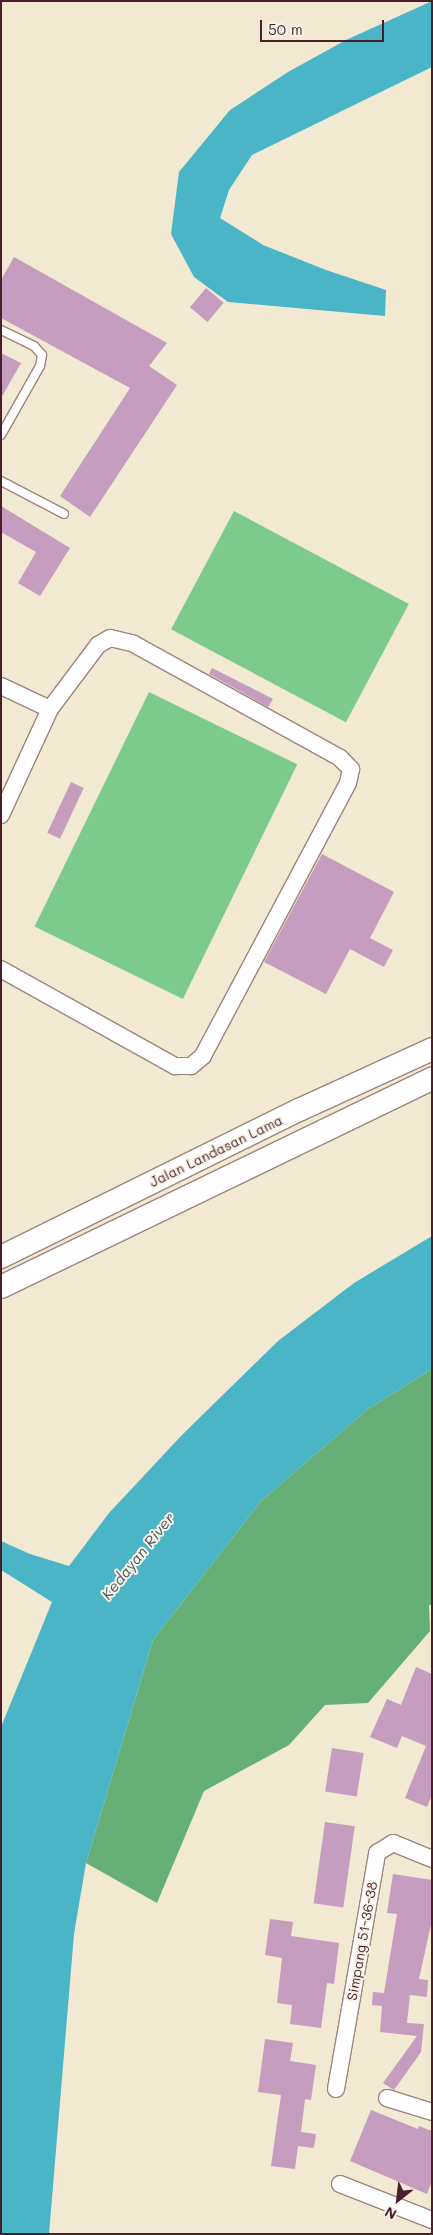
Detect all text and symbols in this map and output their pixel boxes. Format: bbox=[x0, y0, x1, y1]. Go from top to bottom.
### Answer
scale bar bbox=[263, 10, 387, 42]
text: 50 m bbox=[268, 19, 303, 39]
street label: Jalan Landasan Lama bbox=[147, 1111, 285, 1191]
water label: Kedayan River bbox=[97, 1509, 179, 1603]
street label: Simpang 51-36-38 bbox=[343, 1880, 381, 2002]
north arrow bbox=[373, 2175, 423, 2225]
text: N bbox=[381, 2203, 400, 2224]

